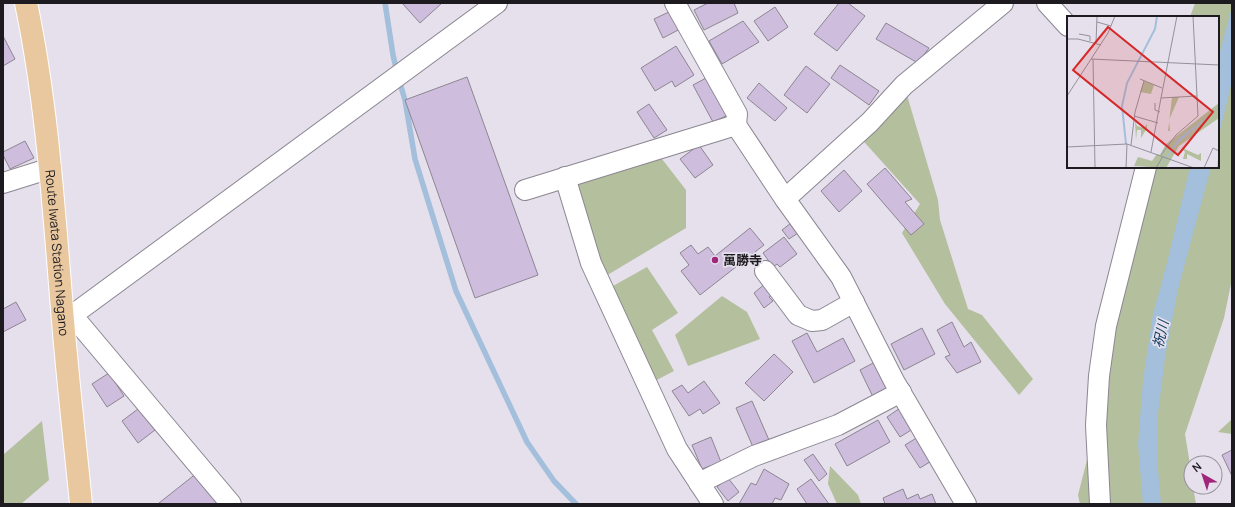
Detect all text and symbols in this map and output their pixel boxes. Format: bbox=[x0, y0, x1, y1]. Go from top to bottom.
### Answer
inset map bbox=[1067, 16, 1219, 168]
street label: Route Iwata Station Nagano bbox=[41, 169, 73, 337]
place label: 萬勝寺 bbox=[723, 251, 762, 269]
marker: 萬勝寺 bbox=[710, 255, 720, 265]
water label: 祝川 bbox=[1148, 316, 1173, 350]
north arrow bbox=[1183, 455, 1223, 495]
text: N bbox=[1189, 458, 1204, 475]

